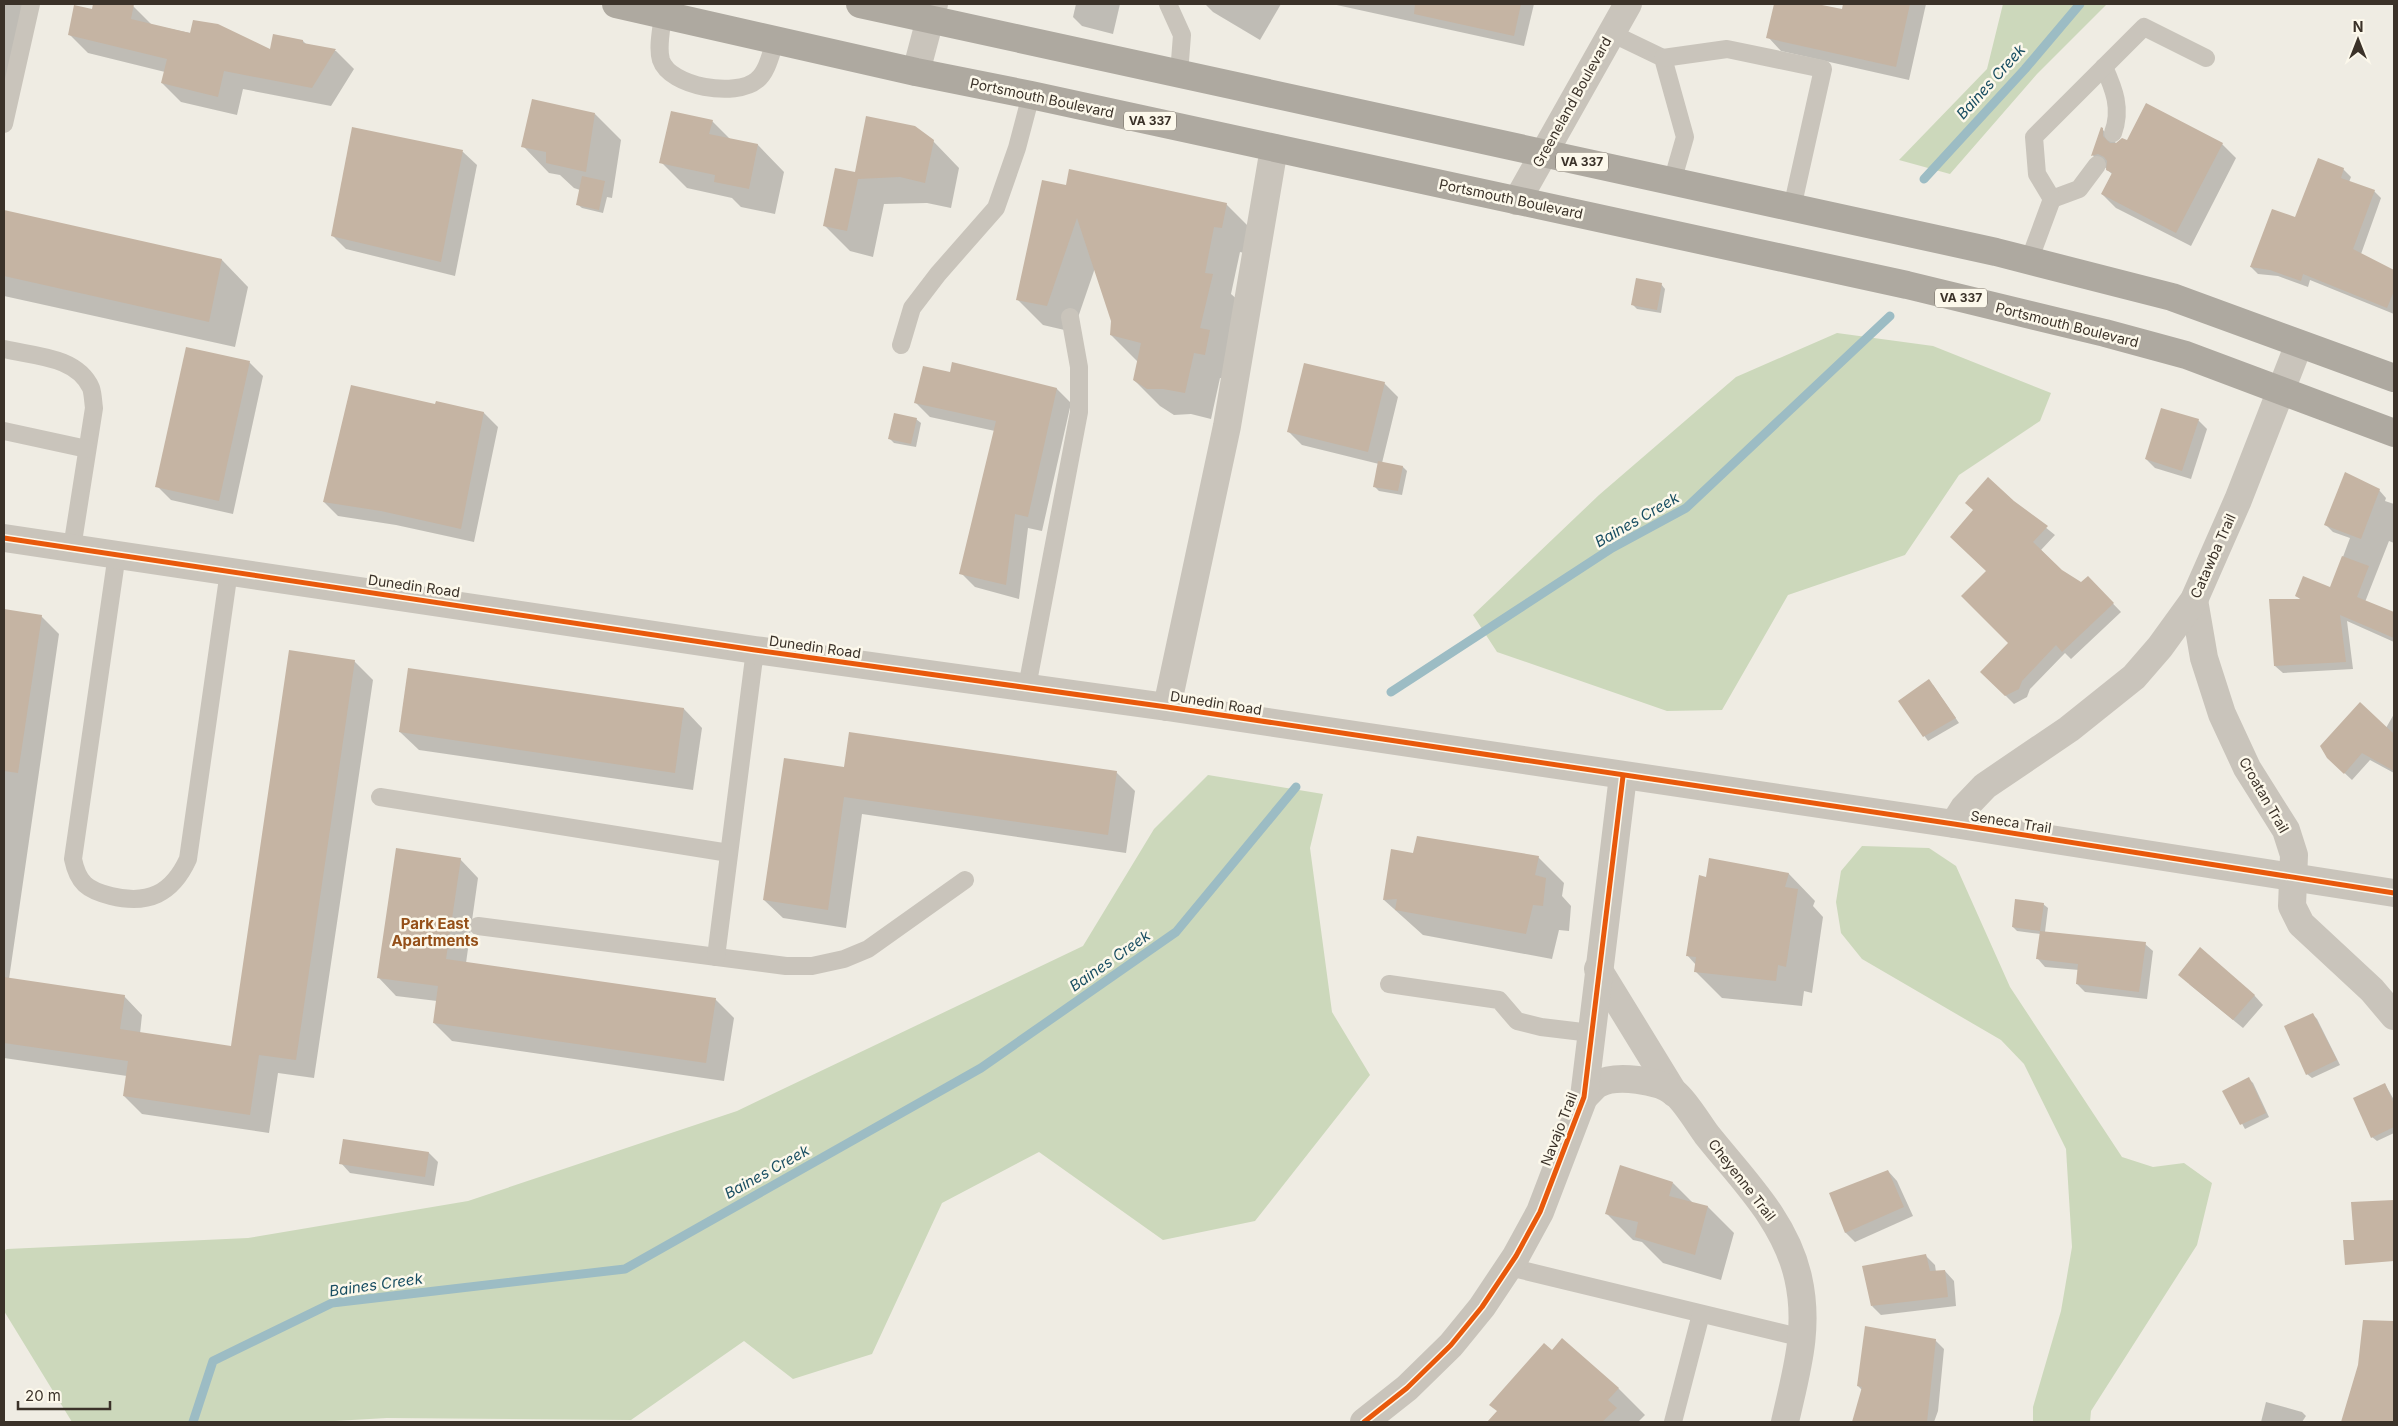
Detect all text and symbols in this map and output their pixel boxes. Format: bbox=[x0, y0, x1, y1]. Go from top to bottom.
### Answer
north arrow bbox=[2333, 15, 2383, 65]
text: N bbox=[2353, 18, 2363, 35]
street label: Greeneland Boulevard bbox=[1529, 33, 1615, 170]
water label: Baines Creek bbox=[1952, 40, 2030, 123]
street label: Portsmouth Boulevard bbox=[969, 74, 1116, 121]
road number: VA 337 bbox=[1124, 112, 1176, 130]
road number: VA 337 bbox=[1556, 152, 1608, 172]
street label: Portsmouth Boulevard bbox=[1438, 175, 1585, 222]
road number: VA 337 bbox=[1935, 288, 1987, 308]
street label: Portsmouth Boulevard bbox=[1994, 299, 2140, 351]
water label: Baines Creek bbox=[1591, 487, 1683, 551]
street label: Catawba Trail bbox=[2186, 511, 2239, 601]
street label: Dunedin Road bbox=[367, 571, 461, 600]
street label: Dunedin Road bbox=[768, 632, 862, 661]
street label: Dunedin Road bbox=[1169, 687, 1263, 718]
street label: Croatan Trail bbox=[2236, 754, 2293, 836]
street label: Seneca Trail bbox=[1969, 807, 2053, 836]
district label: Park East Apartments bbox=[391, 914, 479, 950]
water label: Baines Creek bbox=[1066, 925, 1154, 995]
street label: Navajo Trail bbox=[1537, 1089, 1580, 1168]
street label: Cheyenne Trail bbox=[1705, 1135, 1780, 1224]
water label: Baines Creek bbox=[721, 1140, 813, 1203]
water label: Baines Creek bbox=[328, 1268, 425, 1300]
scale bar bbox=[18, 1378, 110, 1410]
text: 20 m bbox=[25, 1386, 61, 1405]

